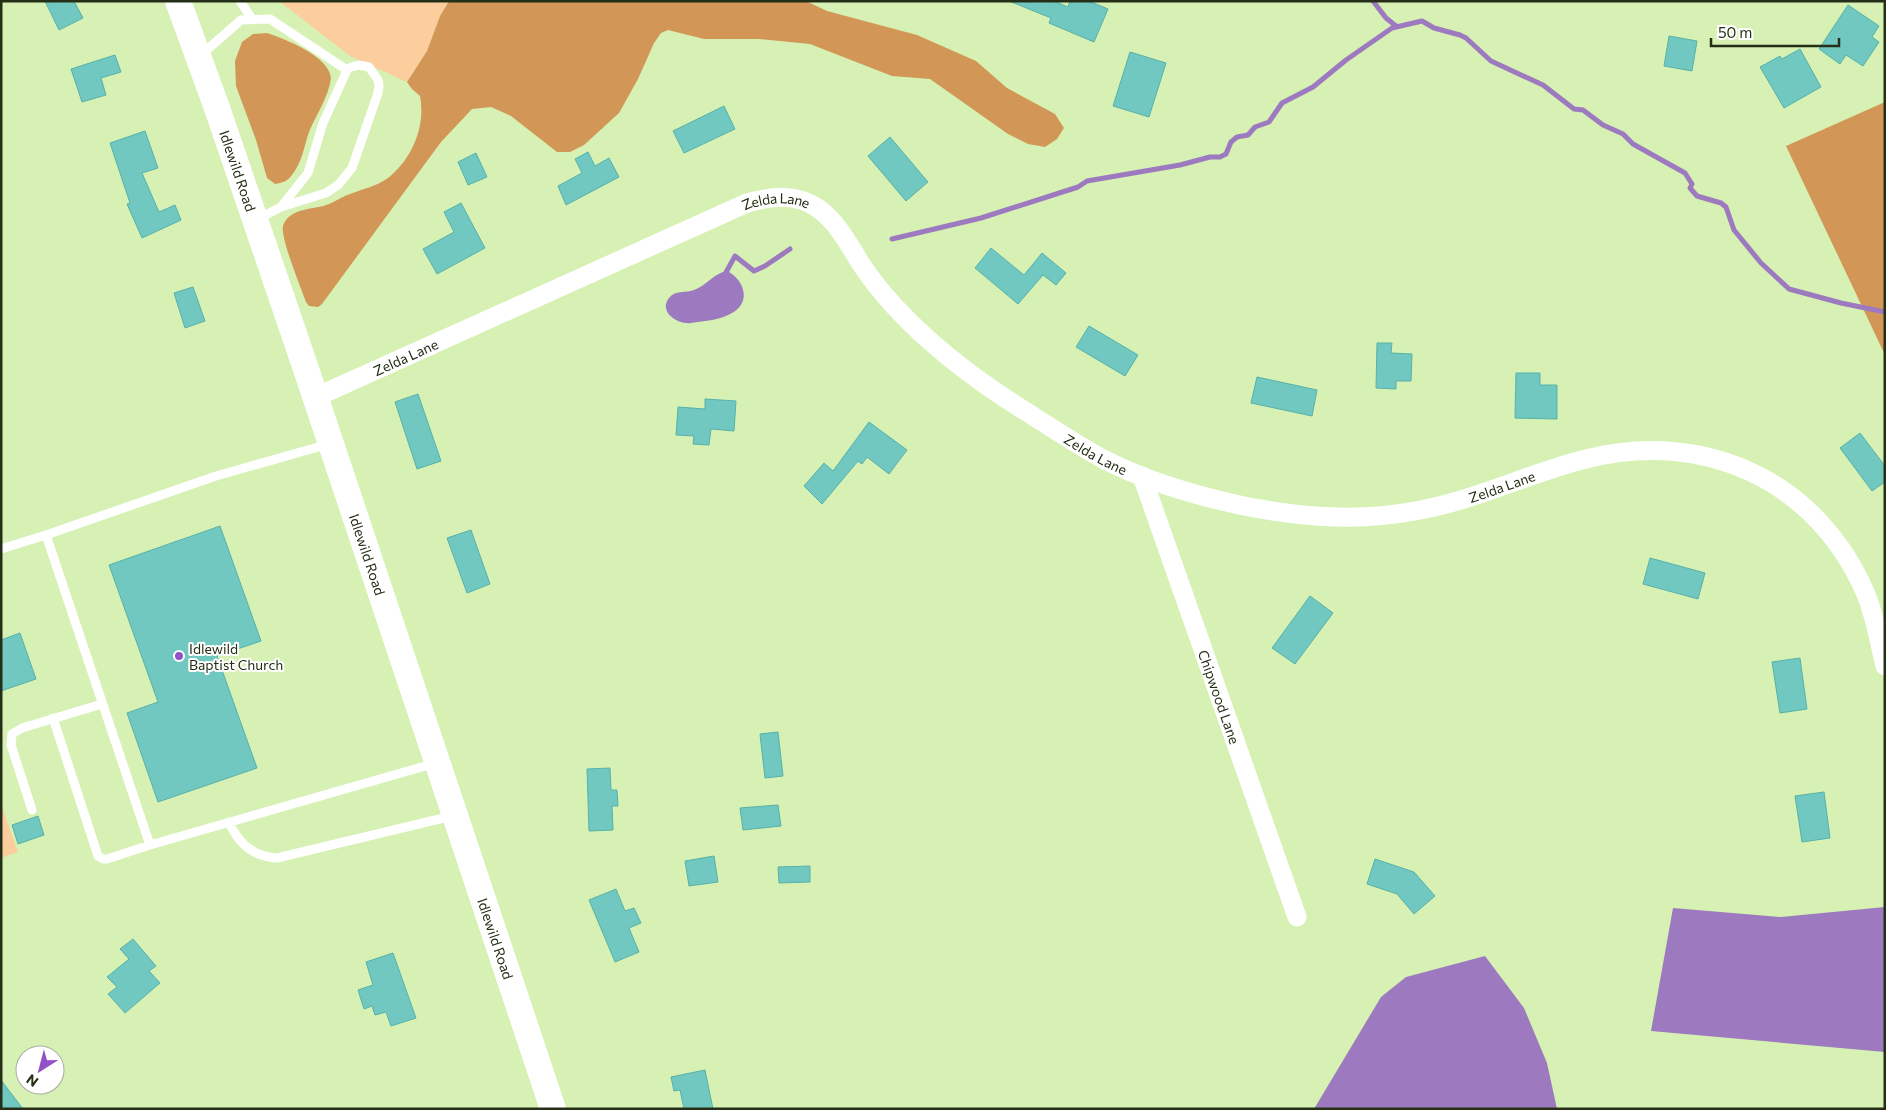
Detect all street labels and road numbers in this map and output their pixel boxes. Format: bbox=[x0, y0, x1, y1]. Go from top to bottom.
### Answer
street label: Idlewild Road bbox=[217, 128, 260, 213]
street label: Zelda Lane bbox=[739, 189, 813, 213]
street label: Zelda Lane bbox=[370, 335, 440, 379]
street label: Zelda Lane bbox=[1061, 430, 1130, 478]
street label: Zelda Lane bbox=[1466, 467, 1537, 506]
street label: Idlewild Road bbox=[346, 511, 389, 597]
street label: Chipwood Lane bbox=[1195, 647, 1244, 746]
street label: Idlewild Road bbox=[475, 896, 518, 981]

